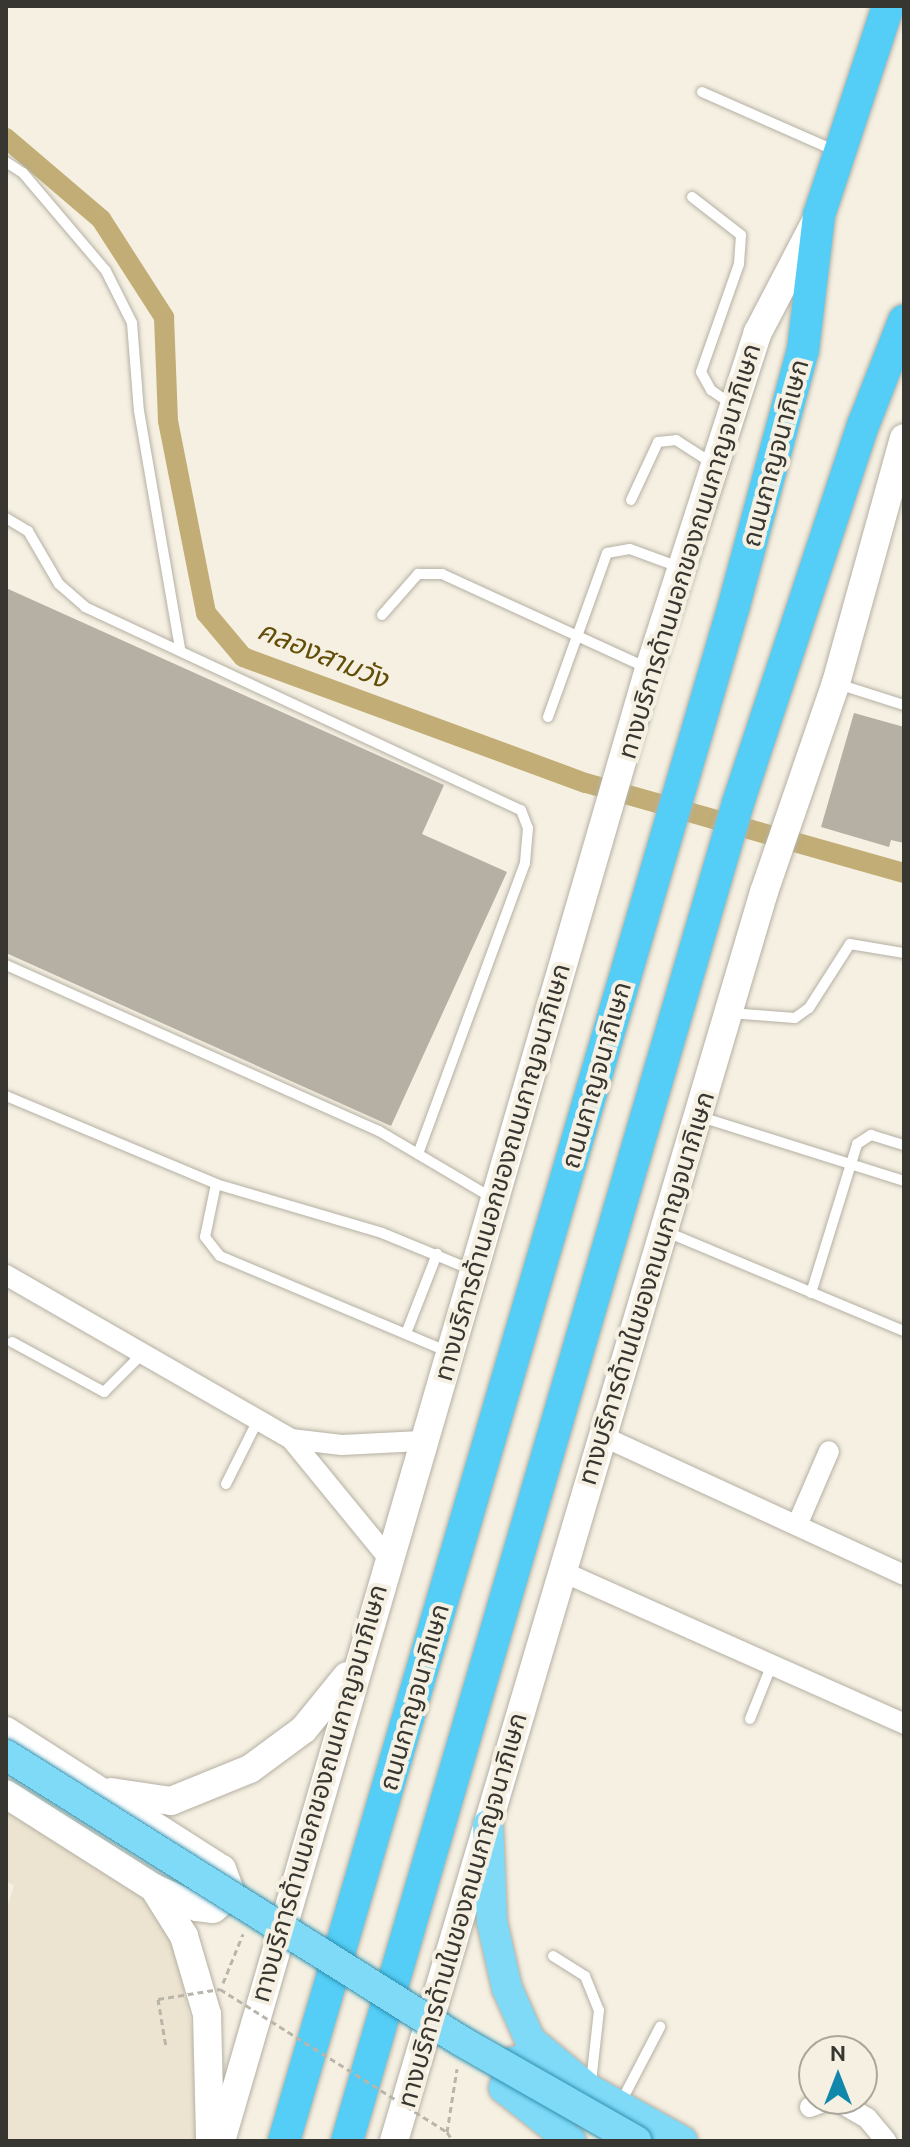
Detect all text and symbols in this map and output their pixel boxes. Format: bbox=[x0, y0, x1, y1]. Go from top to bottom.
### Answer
street label: ทางบริการด้านนอกของถนนกาญจนาภิเษก bbox=[611, 340, 767, 762]
street label: ถนนกาญจนาภิเษก bbox=[735, 356, 815, 550]
water label: คลองสามวัง bbox=[253, 613, 393, 695]
street label: ทางบริการด้านนอกของถนนกาญจนาภิเษก bbox=[427, 960, 577, 1384]
street label: ถนนกาญจนาภิเษก bbox=[554, 978, 638, 1172]
street label: ทางบริการด้านในของถนนกาญจนาภิเษก bbox=[571, 1088, 721, 1488]
street label: ทางบริการด้านนอกของถนนกาญจนาภิเษก bbox=[244, 1581, 394, 2005]
street label: ถนนกาญจนาภิเษก bbox=[372, 1600, 456, 1794]
street label: ทางบริการด้านในของถนนกาญจนาภิเษก bbox=[391, 1709, 533, 2111]
north arrow bbox=[798, 2035, 878, 2115]
text: N bbox=[830, 2040, 846, 2065]

